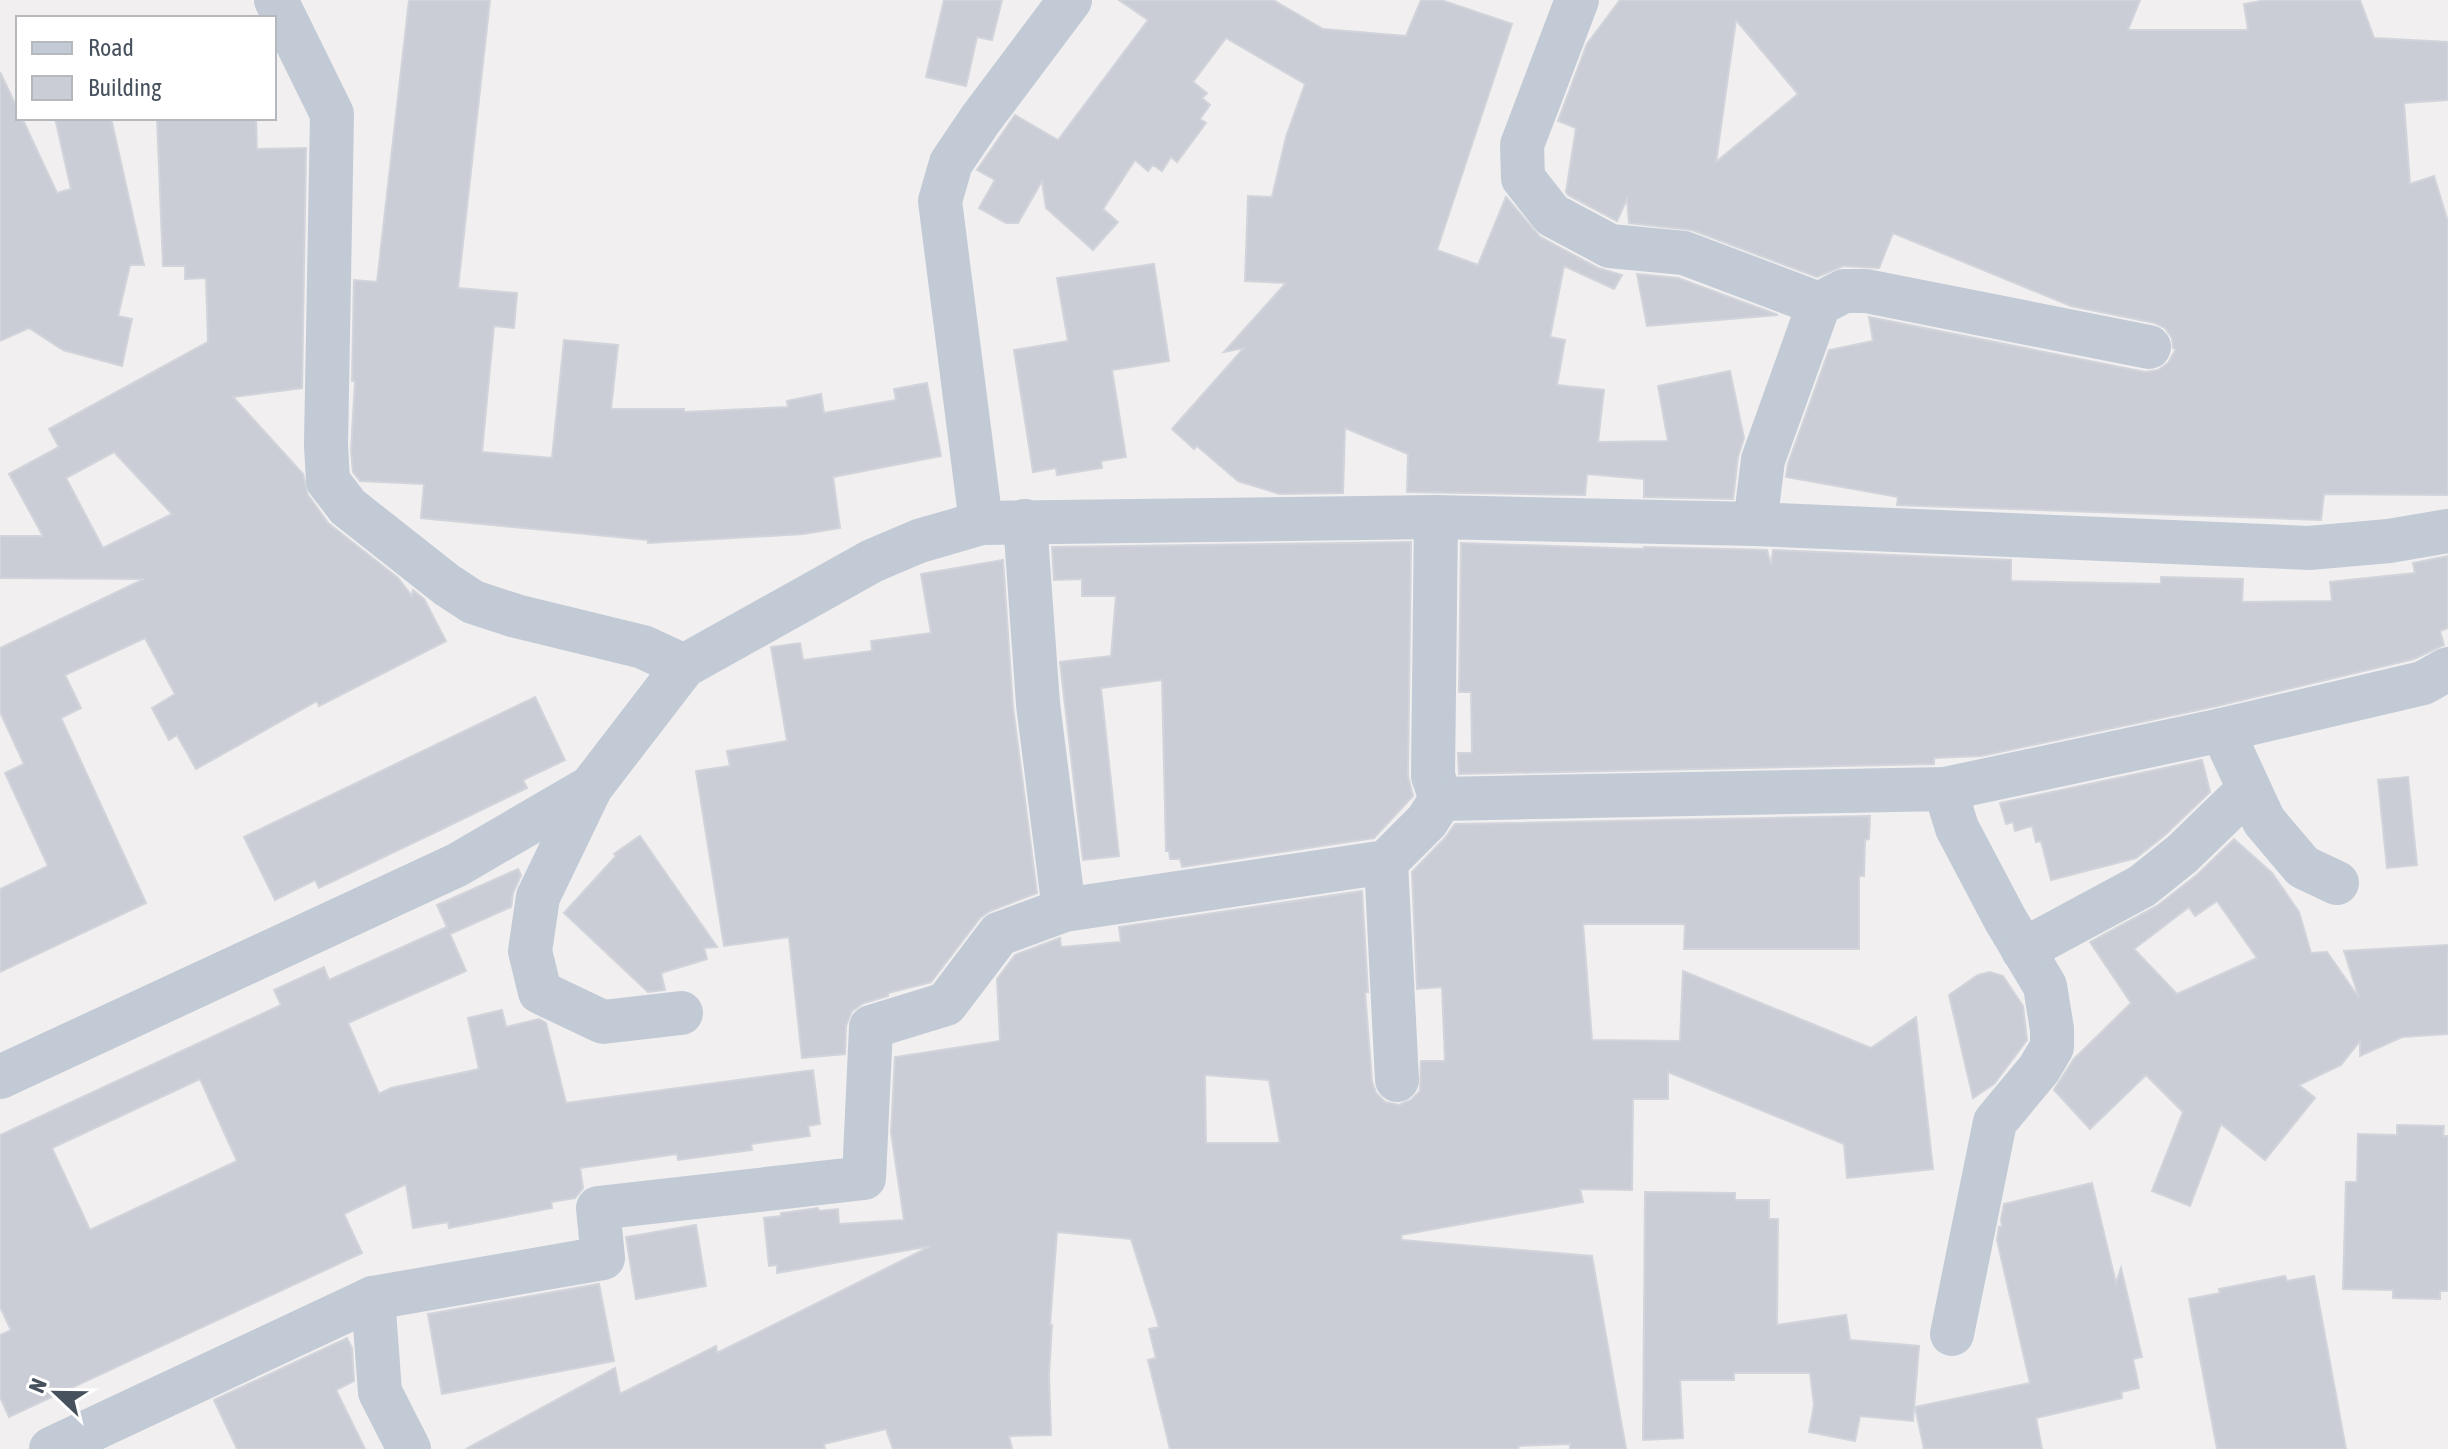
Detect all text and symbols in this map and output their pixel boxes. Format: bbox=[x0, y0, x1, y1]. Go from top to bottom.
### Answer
legend bbox=[16, 16, 276, 120]
text: Road bbox=[88, 34, 134, 61]
text: Building bbox=[88, 74, 162, 101]
north arrow bbox=[16, 1353, 96, 1433]
text: N bbox=[23, 1375, 52, 1396]

